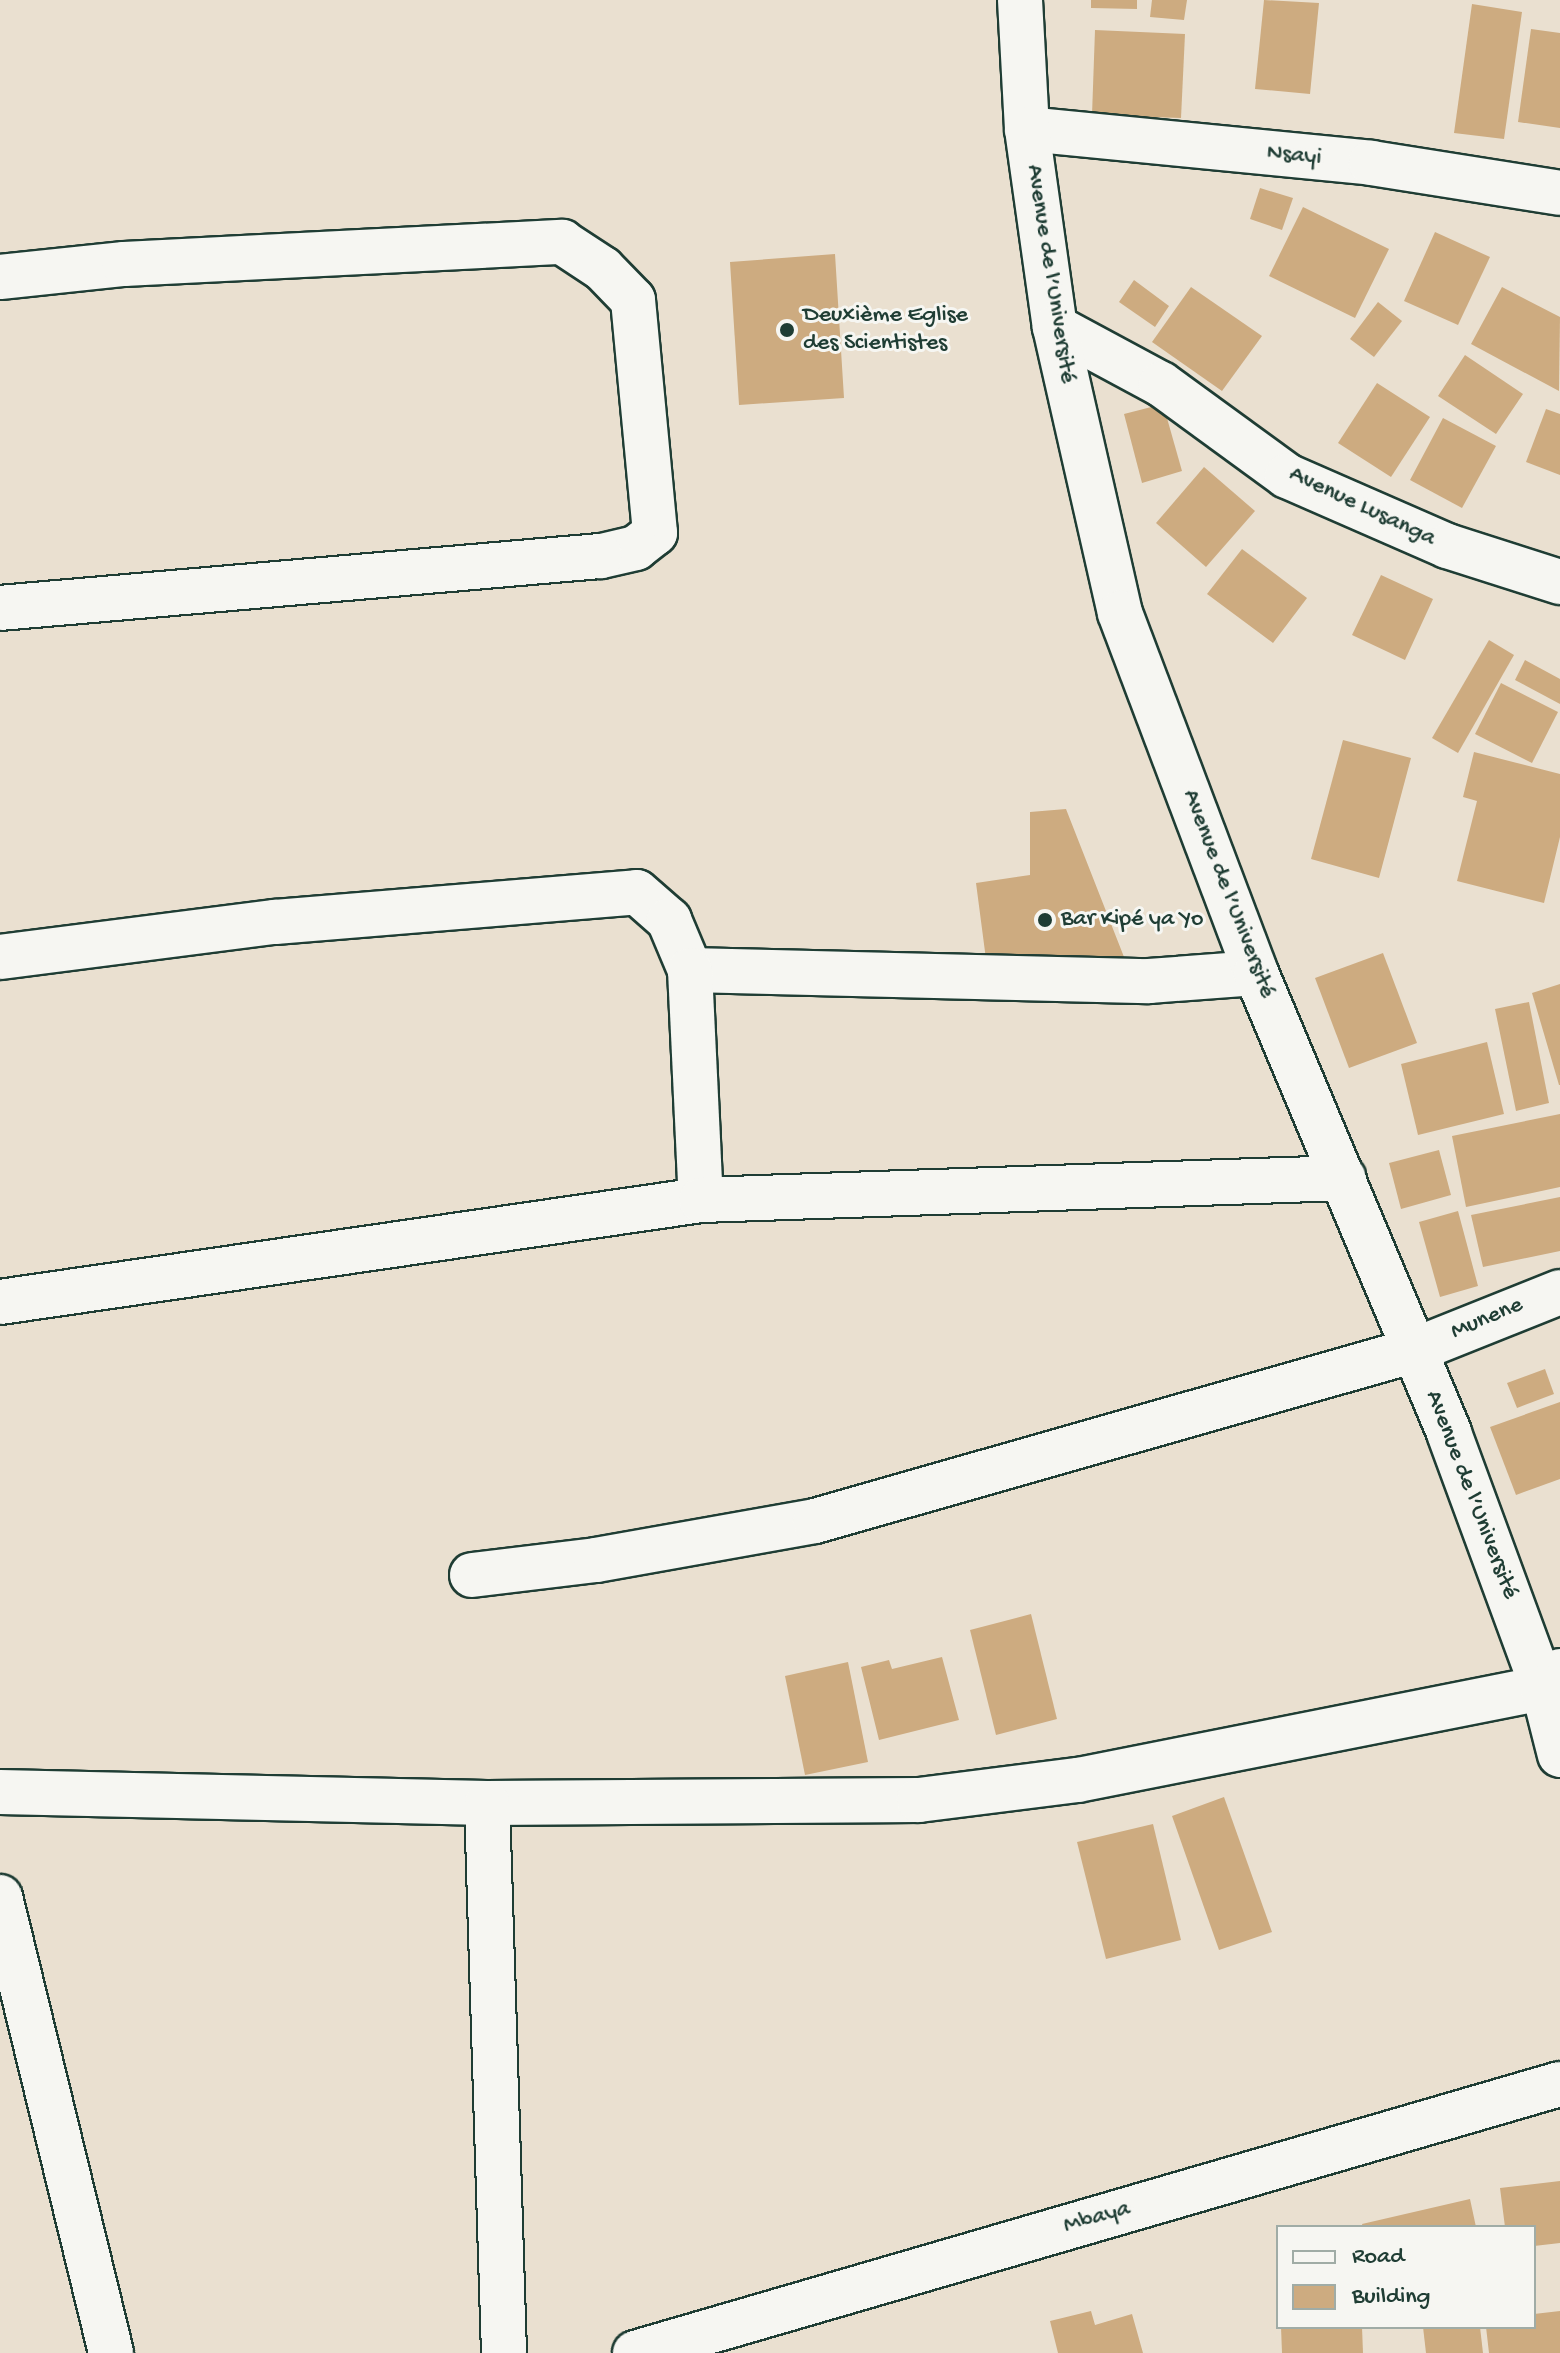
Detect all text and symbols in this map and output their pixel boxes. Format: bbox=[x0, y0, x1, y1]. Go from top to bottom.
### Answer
street label: Nsayi bbox=[1265, 139, 1323, 173]
street label: Avenue de l’Université bbox=[1018, 163, 1082, 385]
place label: Deuxième Eglise des Scientistes bbox=[803, 302, 968, 358]
marker: Deuxième Eglise des Scientistes bbox=[778, 321, 796, 339]
street label: Avenue Lusanga bbox=[1284, 460, 1440, 554]
street label: Avenue de l’Université bbox=[1175, 786, 1281, 1002]
place label: Bar Kipé ya Yo bbox=[1061, 906, 1203, 934]
marker: Bar Kipé ya Yo bbox=[1036, 911, 1054, 929]
street label: Munene bbox=[1447, 1291, 1527, 1347]
street label: Avenue de l’Université bbox=[1418, 1387, 1524, 1603]
street label: Mbaya bbox=[1060, 2195, 1134, 2241]
legend bbox=[1276, 2225, 1536, 2329]
text: Road bbox=[1352, 2243, 1404, 2272]
text: Building bbox=[1352, 2283, 1430, 2312]

